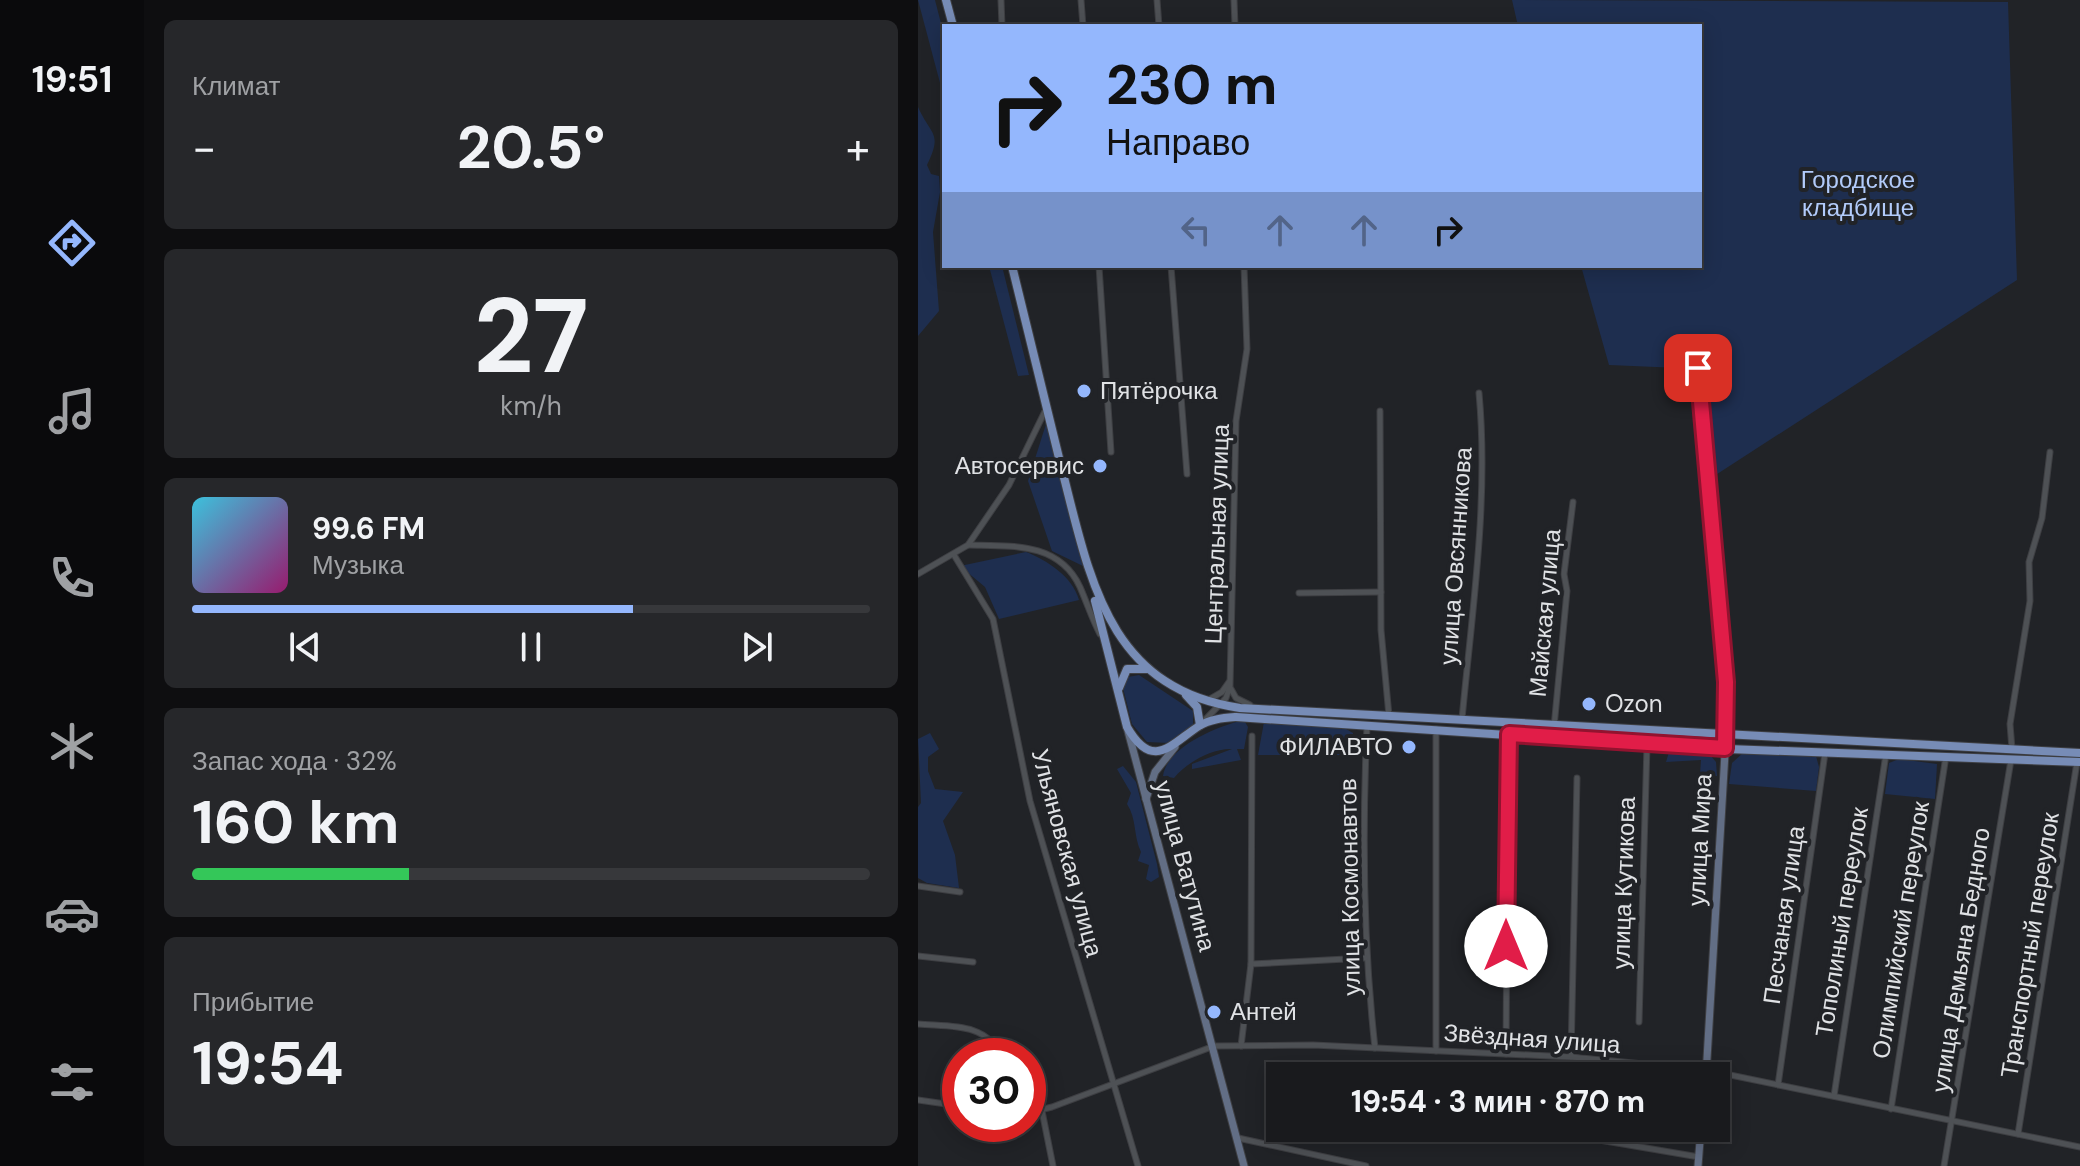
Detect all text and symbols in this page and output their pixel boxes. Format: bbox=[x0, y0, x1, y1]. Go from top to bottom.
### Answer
text: 230 m bbox=[1106, 48, 1277, 121]
text: 19:51 bbox=[32, 56, 112, 103]
icon: right bbox=[974, 56, 1078, 160]
text: Климат bbox=[192, 69, 281, 103]
text: 20.5° bbox=[457, 108, 605, 187]
text: − bbox=[192, 119, 216, 177]
text: + bbox=[846, 119, 870, 177]
text: Направо bbox=[1106, 119, 1250, 166]
park label: Городское кладбище bbox=[1801, 164, 1915, 223]
icon: left bbox=[1174, 208, 1218, 252]
icon: ahead bbox=[1258, 208, 1302, 252]
icon: ahead bbox=[1342, 208, 1386, 252]
icon: right bbox=[1426, 208, 1470, 252]
icon: directions bbox=[44, 215, 100, 271]
text: 27 bbox=[473, 269, 589, 404]
pin bbox=[1664, 334, 1732, 402]
icon: arrive bbox=[1676, 346, 1720, 390]
place label: Пятёрочка bbox=[1100, 375, 1218, 406]
marker: Пятёрочка bbox=[1075, 382, 1093, 400]
icon: music bbox=[44, 383, 100, 439]
text: km/h bbox=[500, 389, 562, 423]
street label: Центральная улица bbox=[1197, 423, 1236, 645]
street label: улица Овсянникова bbox=[1432, 445, 1479, 666]
place label: Автосервис bbox=[955, 450, 1084, 481]
marker: Автосервис bbox=[1091, 457, 1109, 475]
text: 99.6 FM bbox=[312, 509, 425, 548]
street label: Майская улица bbox=[1522, 527, 1567, 698]
text: Музыка bbox=[312, 548, 404, 582]
icon: phone bbox=[44, 550, 100, 606]
icon: previous bbox=[283, 625, 327, 669]
icon: pause bbox=[509, 625, 553, 669]
icon: next bbox=[735, 625, 779, 669]
place label: Ozon bbox=[1605, 688, 1663, 719]
marker: Ozon bbox=[1580, 695, 1598, 713]
icon: climate bbox=[44, 718, 100, 774]
place label: ФИЛАВТО bbox=[1279, 731, 1393, 762]
marker: ФИЛАВТО bbox=[1400, 738, 1418, 756]
text: Запас хода · 32% bbox=[192, 744, 397, 778]
street label: Ульяновская улица bbox=[1025, 746, 1110, 961]
street label: улица Мира bbox=[1681, 772, 1718, 907]
street label: улица Ватутина bbox=[1148, 777, 1223, 955]
street label: улица Космонавтов bbox=[1332, 778, 1367, 996]
text: 160 km bbox=[192, 783, 399, 862]
street label: улица Кутикова bbox=[1605, 796, 1642, 970]
street label: Олимпийский переулок bbox=[1865, 799, 1936, 1061]
street label: Тополиный переулок bbox=[1808, 804, 1875, 1039]
street label: Транспортный переулок bbox=[1993, 810, 2066, 1080]
street label: Песчаная улица bbox=[1756, 823, 1811, 1006]
street label: улица Демьяна Бедного bbox=[1924, 825, 1997, 1095]
icon: car bbox=[44, 886, 100, 942]
position arrow bbox=[1464, 904, 1548, 988]
text: Прибытие bbox=[192, 985, 314, 1019]
place label: Антей bbox=[1230, 996, 1297, 1027]
marker: Антей bbox=[1205, 1003, 1223, 1021]
street label: Звёздная улица bbox=[1443, 1017, 1622, 1060]
text: 19:54 bbox=[192, 1024, 344, 1103]
speed limit sign: 30 bbox=[942, 1038, 1046, 1142]
icon: filters bbox=[44, 1054, 100, 1110]
text: 19:54 · 3 мин · 870 m bbox=[1351, 1082, 1645, 1121]

